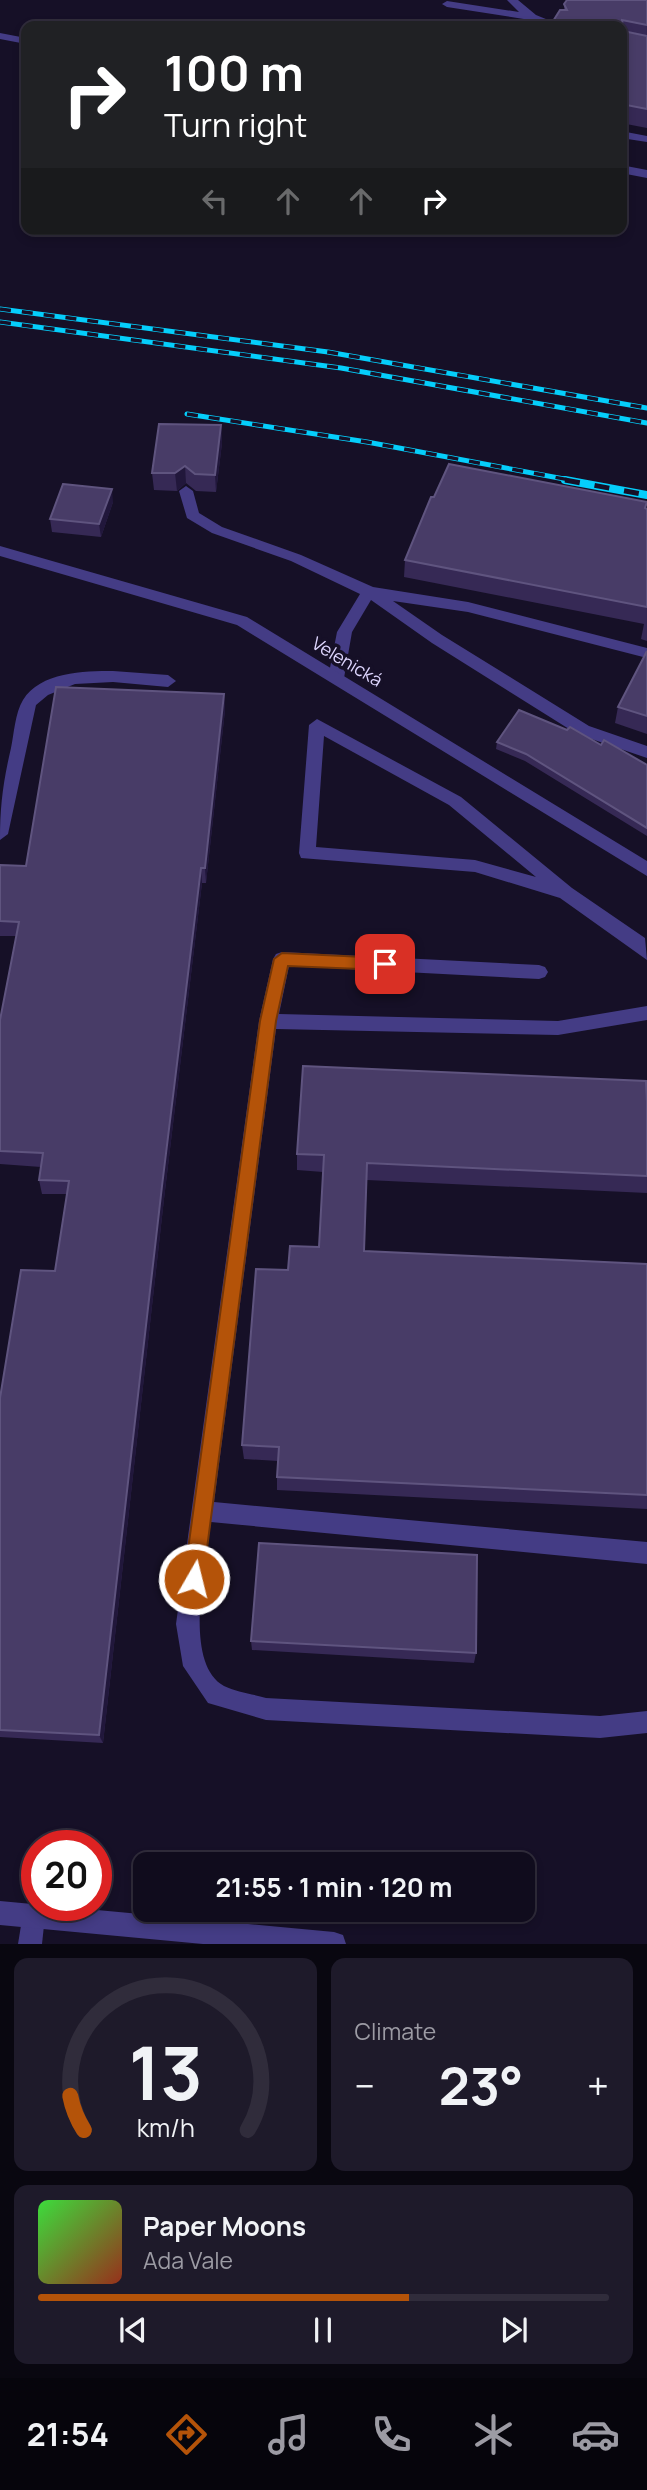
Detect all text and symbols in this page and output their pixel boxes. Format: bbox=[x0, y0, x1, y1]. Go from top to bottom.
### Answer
text: 100 m bbox=[164, 39, 304, 106]
icon: right bbox=[49, 49, 140, 140]
text: Turn right bbox=[164, 103, 307, 147]
icon: left bbox=[196, 182, 234, 220]
icon: ahead bbox=[269, 182, 307, 220]
icon: ahead bbox=[342, 182, 380, 220]
icon: right bbox=[415, 182, 453, 220]
street label: Velenická bbox=[308, 631, 387, 692]
pin bbox=[355, 934, 415, 994]
icon: arrive bbox=[366, 945, 404, 983]
position arrow bbox=[157, 1542, 231, 1616]
speed limit sign: 20 bbox=[21, 1830, 112, 1921]
text: 21:55 · 1 min · 120 m bbox=[216, 1869, 452, 1905]
text: Climate bbox=[355, 2015, 436, 2047]
text: 13 bbox=[128, 2023, 202, 2123]
text: 23° bbox=[439, 2050, 523, 2121]
text: − bbox=[355, 2059, 375, 2111]
text: + bbox=[587, 2059, 609, 2111]
text: km/h bbox=[136, 2110, 194, 2145]
text: Paper Moons bbox=[143, 2208, 306, 2244]
text: Ada Vale bbox=[143, 2244, 233, 2276]
icon: previous bbox=[114, 2311, 152, 2349]
icon: pause bbox=[304, 2311, 342, 2349]
icon: next bbox=[495, 2311, 533, 2349]
icon: directions bbox=[162, 2410, 211, 2459]
icon: music bbox=[264, 2410, 313, 2459]
icon: phone bbox=[367, 2410, 416, 2459]
icon: climate bbox=[469, 2410, 518, 2459]
icon: car bbox=[571, 2410, 620, 2459]
text: 21:54 bbox=[27, 2412, 109, 2456]

